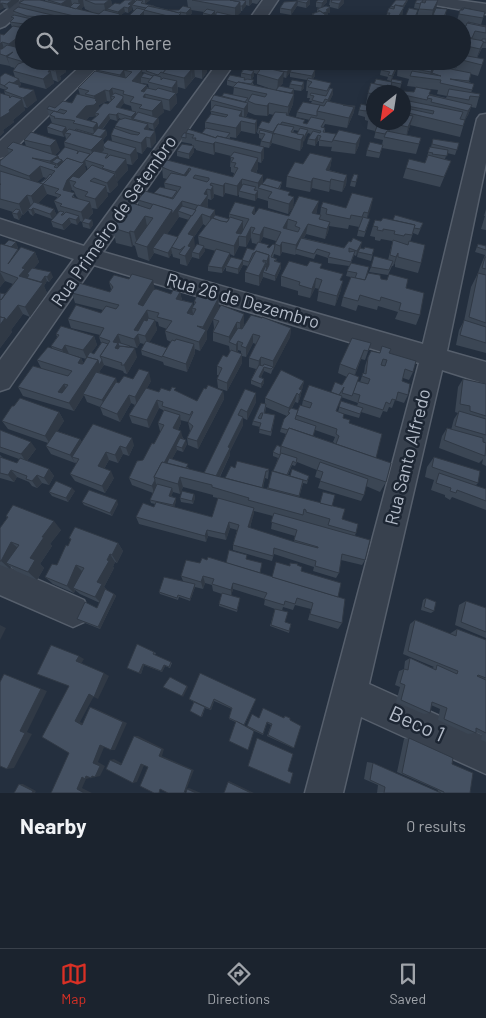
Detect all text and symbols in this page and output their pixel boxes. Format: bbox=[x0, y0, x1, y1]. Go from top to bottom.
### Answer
search box bbox=[15, 15, 471, 70]
icon: search bbox=[33, 29, 61, 57]
text: Search here bbox=[73, 31, 172, 54]
north arrow bbox=[366, 85, 411, 130]
street label: Rua Primeiro de Setembro bbox=[46, 131, 181, 310]
street label: Rua 26 de Dezembro bbox=[164, 268, 322, 332]
street label: Rua Santo Alfredo bbox=[379, 386, 435, 527]
street label: Beco 1 bbox=[386, 699, 449, 746]
text: Nearby bbox=[20, 813, 86, 838]
text: 0 results bbox=[406, 816, 466, 835]
tab: Map bbox=[60, 960, 88, 1007]
tab: Directions bbox=[207, 960, 270, 1007]
tab: Saved bbox=[389, 960, 426, 1007]

